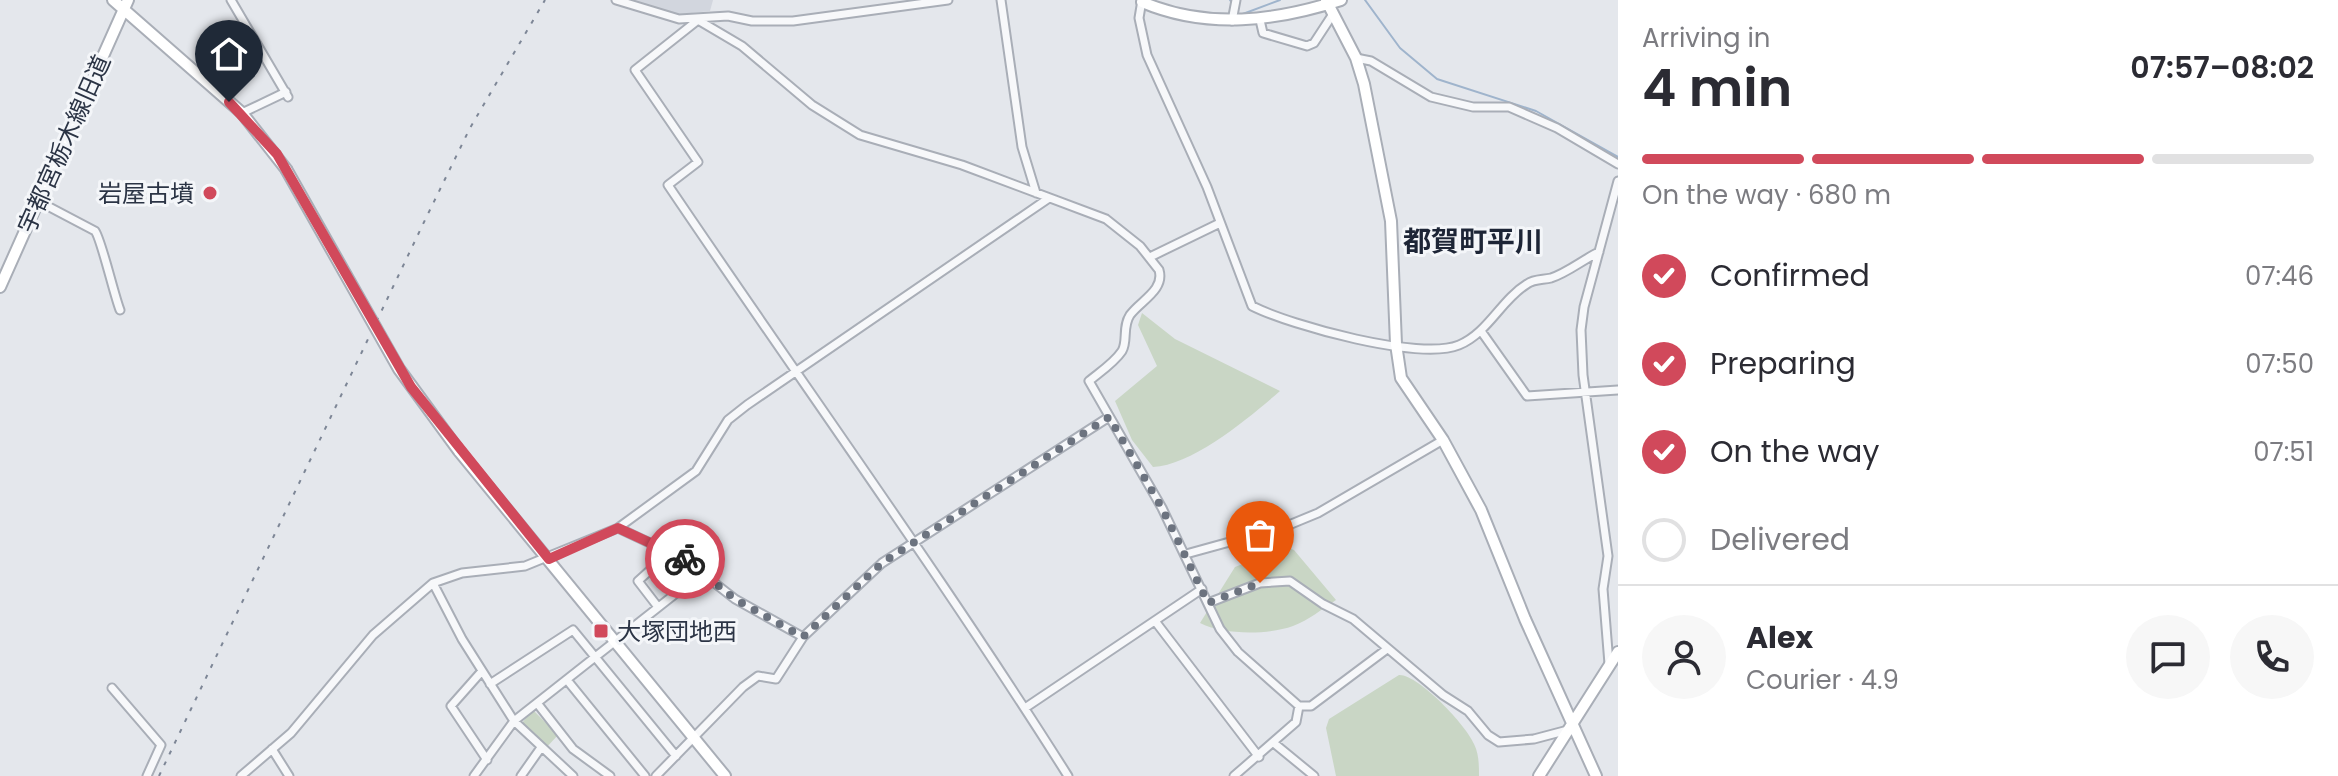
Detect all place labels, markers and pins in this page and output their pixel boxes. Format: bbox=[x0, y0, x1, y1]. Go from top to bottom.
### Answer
pin bbox=[195, 20, 263, 102]
place label: 岩屋古墳 bbox=[98, 177, 194, 210]
marker: 岩屋古墳 bbox=[201, 184, 219, 202]
pin bbox=[1226, 501, 1294, 583]
place label: 大塚団地西 bbox=[617, 615, 737, 648]
marker: 大塚団地西 bbox=[592, 622, 610, 640]

